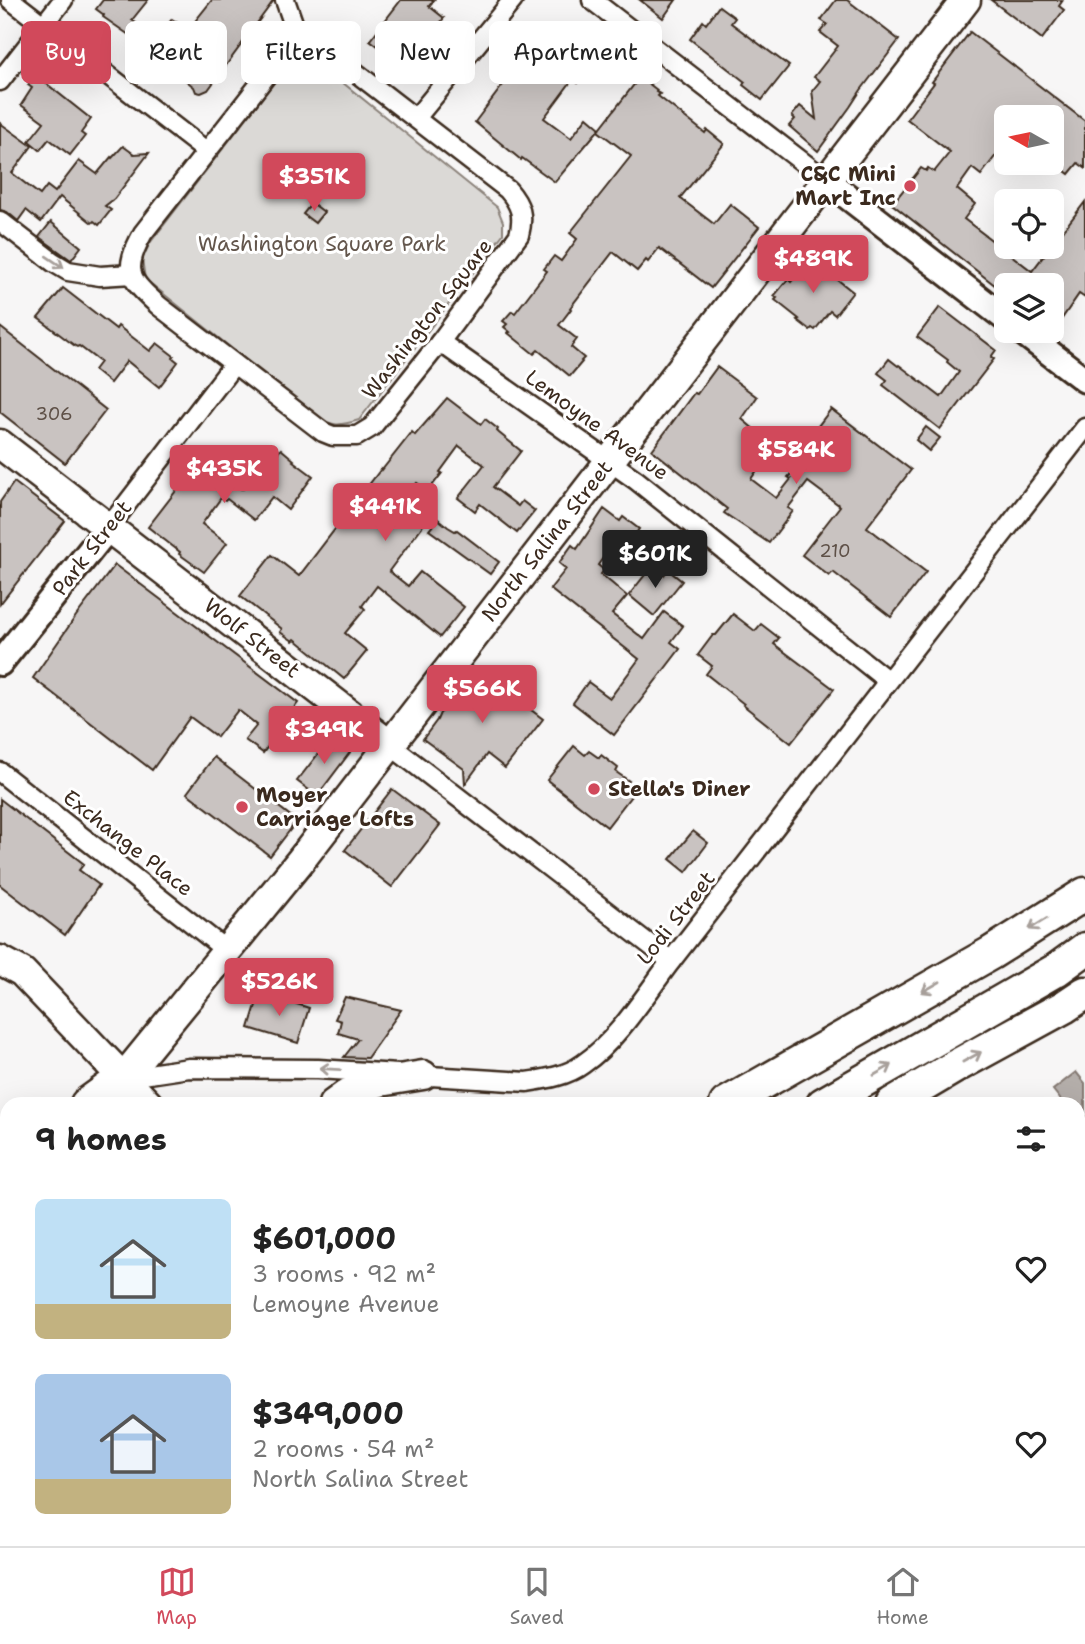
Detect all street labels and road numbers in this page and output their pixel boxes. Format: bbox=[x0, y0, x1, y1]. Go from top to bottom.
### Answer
street label: Washington Square bbox=[355, 233, 499, 405]
street label: Lemoyne Avenue bbox=[520, 363, 674, 487]
street label: North Salina Street bbox=[475, 455, 619, 627]
street label: Park Street bbox=[46, 494, 138, 602]
street label: Wolf Street bbox=[198, 592, 306, 684]
street label: Exchange Place bbox=[57, 783, 199, 903]
street label: Lodi Street bbox=[631, 865, 721, 971]

